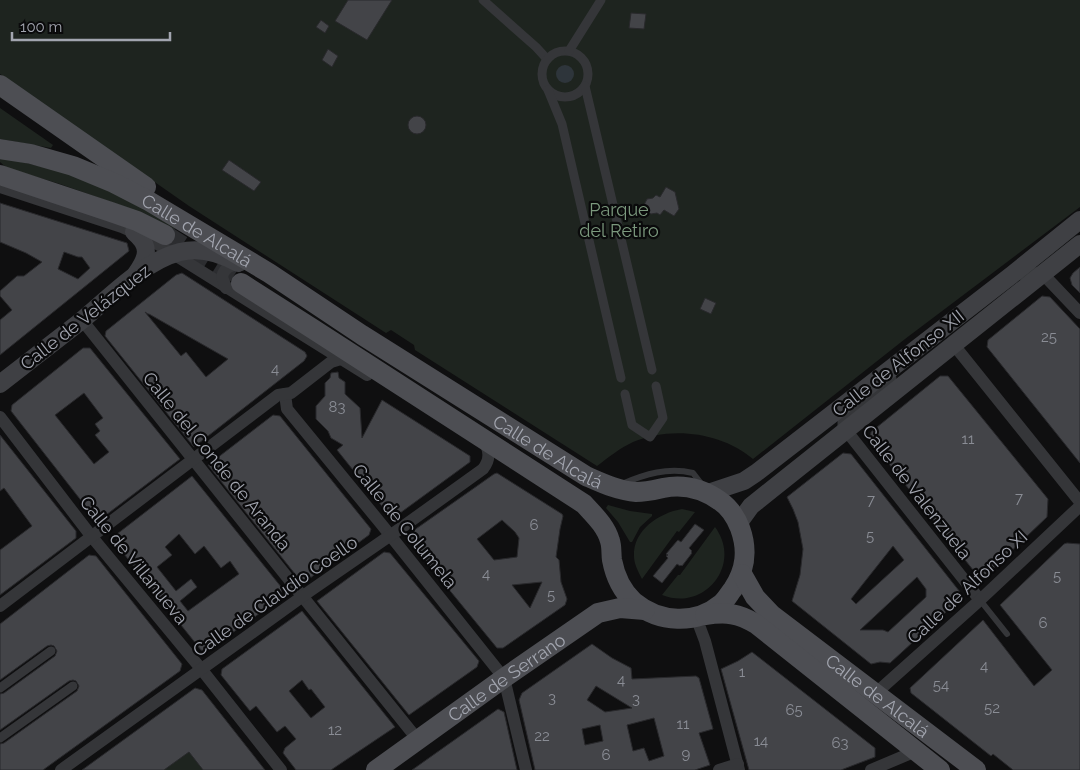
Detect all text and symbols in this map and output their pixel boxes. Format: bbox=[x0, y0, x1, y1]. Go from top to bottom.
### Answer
scale bar bbox=[12, 10, 170, 42]
text: 100 m bbox=[20, 18, 62, 36]
street label: Calle de Alcalá bbox=[138, 189, 256, 271]
park label: Parque del Retiro bbox=[579, 199, 659, 241]
street label: Calle de Velázquez bbox=[16, 260, 154, 374]
street label: Calle de Alfonso XII bbox=[828, 305, 968, 421]
house number: 25 bbox=[1041, 328, 1057, 346]
house number: 4 bbox=[271, 360, 279, 378]
street label: Calle del Conde de Aranda bbox=[139, 368, 295, 554]
house number: 83 bbox=[329, 398, 345, 416]
street label: Calle de Alcalá bbox=[489, 410, 606, 492]
street label: Calle de Valenzuela bbox=[858, 421, 976, 563]
house number: 11 bbox=[962, 430, 975, 448]
street label: Calle de Columela bbox=[348, 460, 462, 592]
house number: 7 bbox=[1015, 489, 1023, 507]
house number: 7 bbox=[867, 491, 875, 509]
street label: Calle de Villanueva bbox=[76, 492, 192, 628]
house number: 6 bbox=[529, 516, 539, 534]
street label: Calle de Alfonso XI bbox=[903, 526, 1031, 648]
house number: 5 bbox=[866, 527, 874, 545]
street label: Calle de Claudio Coello bbox=[189, 531, 361, 661]
house number: 4 bbox=[482, 565, 490, 583]
house number: 5 bbox=[1053, 567, 1061, 585]
house number: 5 bbox=[547, 586, 555, 604]
house number: 6 bbox=[1038, 614, 1048, 632]
street label: Calle de Serrano bbox=[443, 628, 569, 726]
street label: Calle de Alcalá bbox=[822, 649, 934, 741]
house number: 4 bbox=[980, 657, 988, 675]
house number: 1 bbox=[739, 663, 746, 681]
house number: 4 bbox=[617, 671, 625, 689]
house number: 54 bbox=[933, 676, 949, 694]
house number: 3 bbox=[548, 689, 556, 707]
house number: 3 bbox=[632, 690, 640, 708]
house number: 52 bbox=[984, 699, 1000, 717]
house number: 65 bbox=[785, 701, 803, 719]
house number: 11 bbox=[677, 715, 690, 733]
house number: 12 bbox=[328, 721, 342, 739]
house number: 22 bbox=[534, 727, 550, 745]
house number: 14 bbox=[754, 732, 768, 750]
house number: 63 bbox=[831, 734, 849, 752]
house number: 9 bbox=[682, 745, 691, 763]
house number: 6 bbox=[601, 746, 611, 764]

